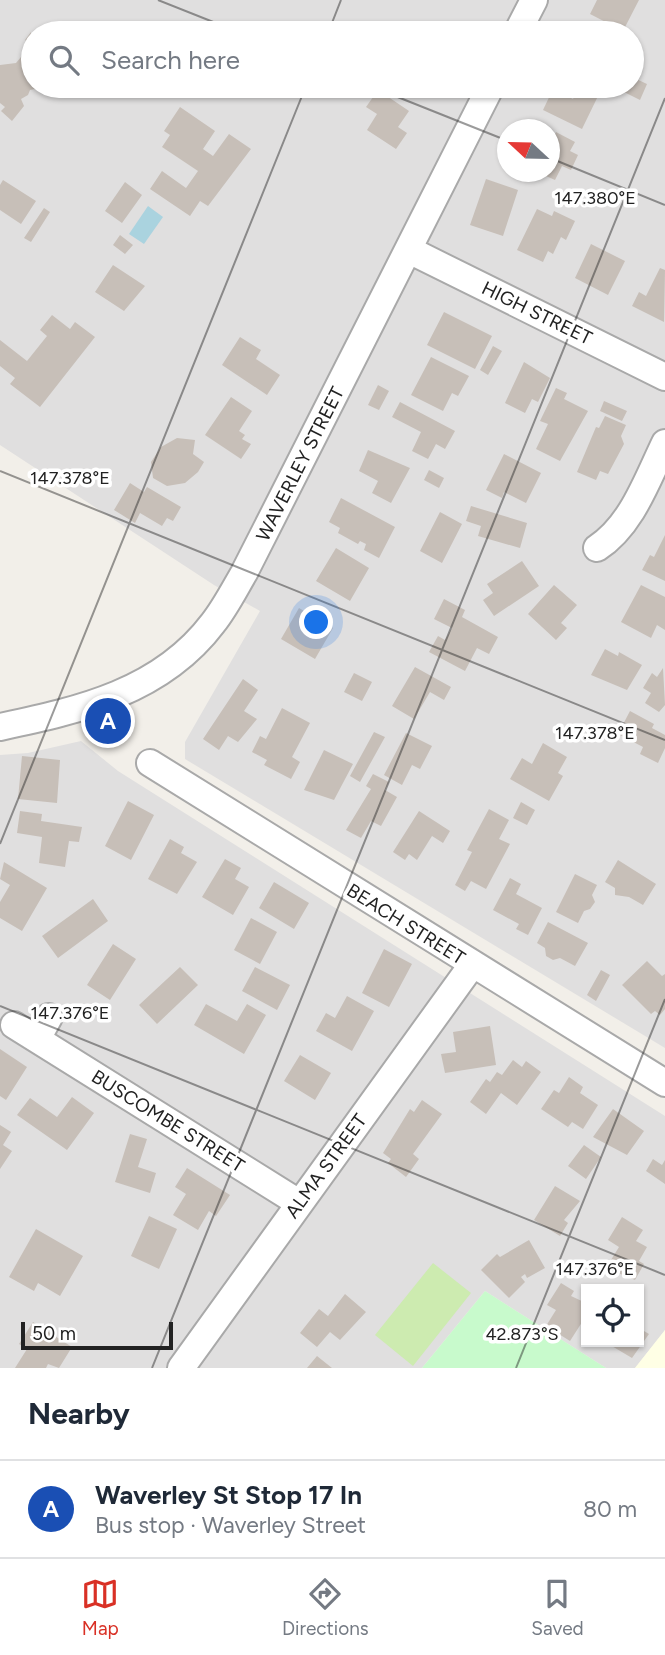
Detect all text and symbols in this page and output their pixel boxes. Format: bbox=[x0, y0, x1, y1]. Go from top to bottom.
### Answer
search box bbox=[21, 21, 644, 98]
icon: search bbox=[45, 41, 83, 79]
text: Search here bbox=[101, 44, 240, 76]
north arrow bbox=[497, 119, 560, 182]
text: 147.380°E bbox=[554, 187, 636, 209]
street label: HIGH STREET bbox=[478, 276, 596, 350]
street label: WAVERLEY STREET bbox=[251, 382, 349, 545]
text: 147.378°E bbox=[30, 467, 110, 489]
your location bbox=[299, 605, 333, 639]
pin: A bbox=[85, 695, 131, 747]
text: 147.378°E bbox=[555, 722, 635, 744]
street label: BEACH STREET bbox=[343, 878, 470, 970]
text: 147.376°E bbox=[31, 1002, 109, 1024]
street label: BUSCOMBE STREET bbox=[87, 1065, 249, 1178]
street label: ALMA STREET bbox=[280, 1109, 372, 1223]
text: 147.376°E bbox=[556, 1258, 634, 1280]
map controls bbox=[581, 1284, 644, 1347]
button: locate bbox=[581, 1284, 644, 1347]
scale bar bbox=[21, 1319, 173, 1351]
text: 50 m bbox=[32, 1322, 76, 1345]
text: 42.873°S bbox=[485, 1323, 559, 1345]
text: Nearby bbox=[28, 1395, 130, 1432]
text: Waverley St Stop 17 In bbox=[95, 1479, 362, 1511]
text: A bbox=[43, 1495, 59, 1523]
text: 80 m bbox=[583, 1495, 637, 1523]
text: Bus stop · Waverley Street bbox=[95, 1511, 366, 1539]
tab: Map bbox=[81, 1575, 119, 1640]
tab: Directions bbox=[282, 1575, 369, 1640]
tab: Saved bbox=[531, 1575, 584, 1640]

